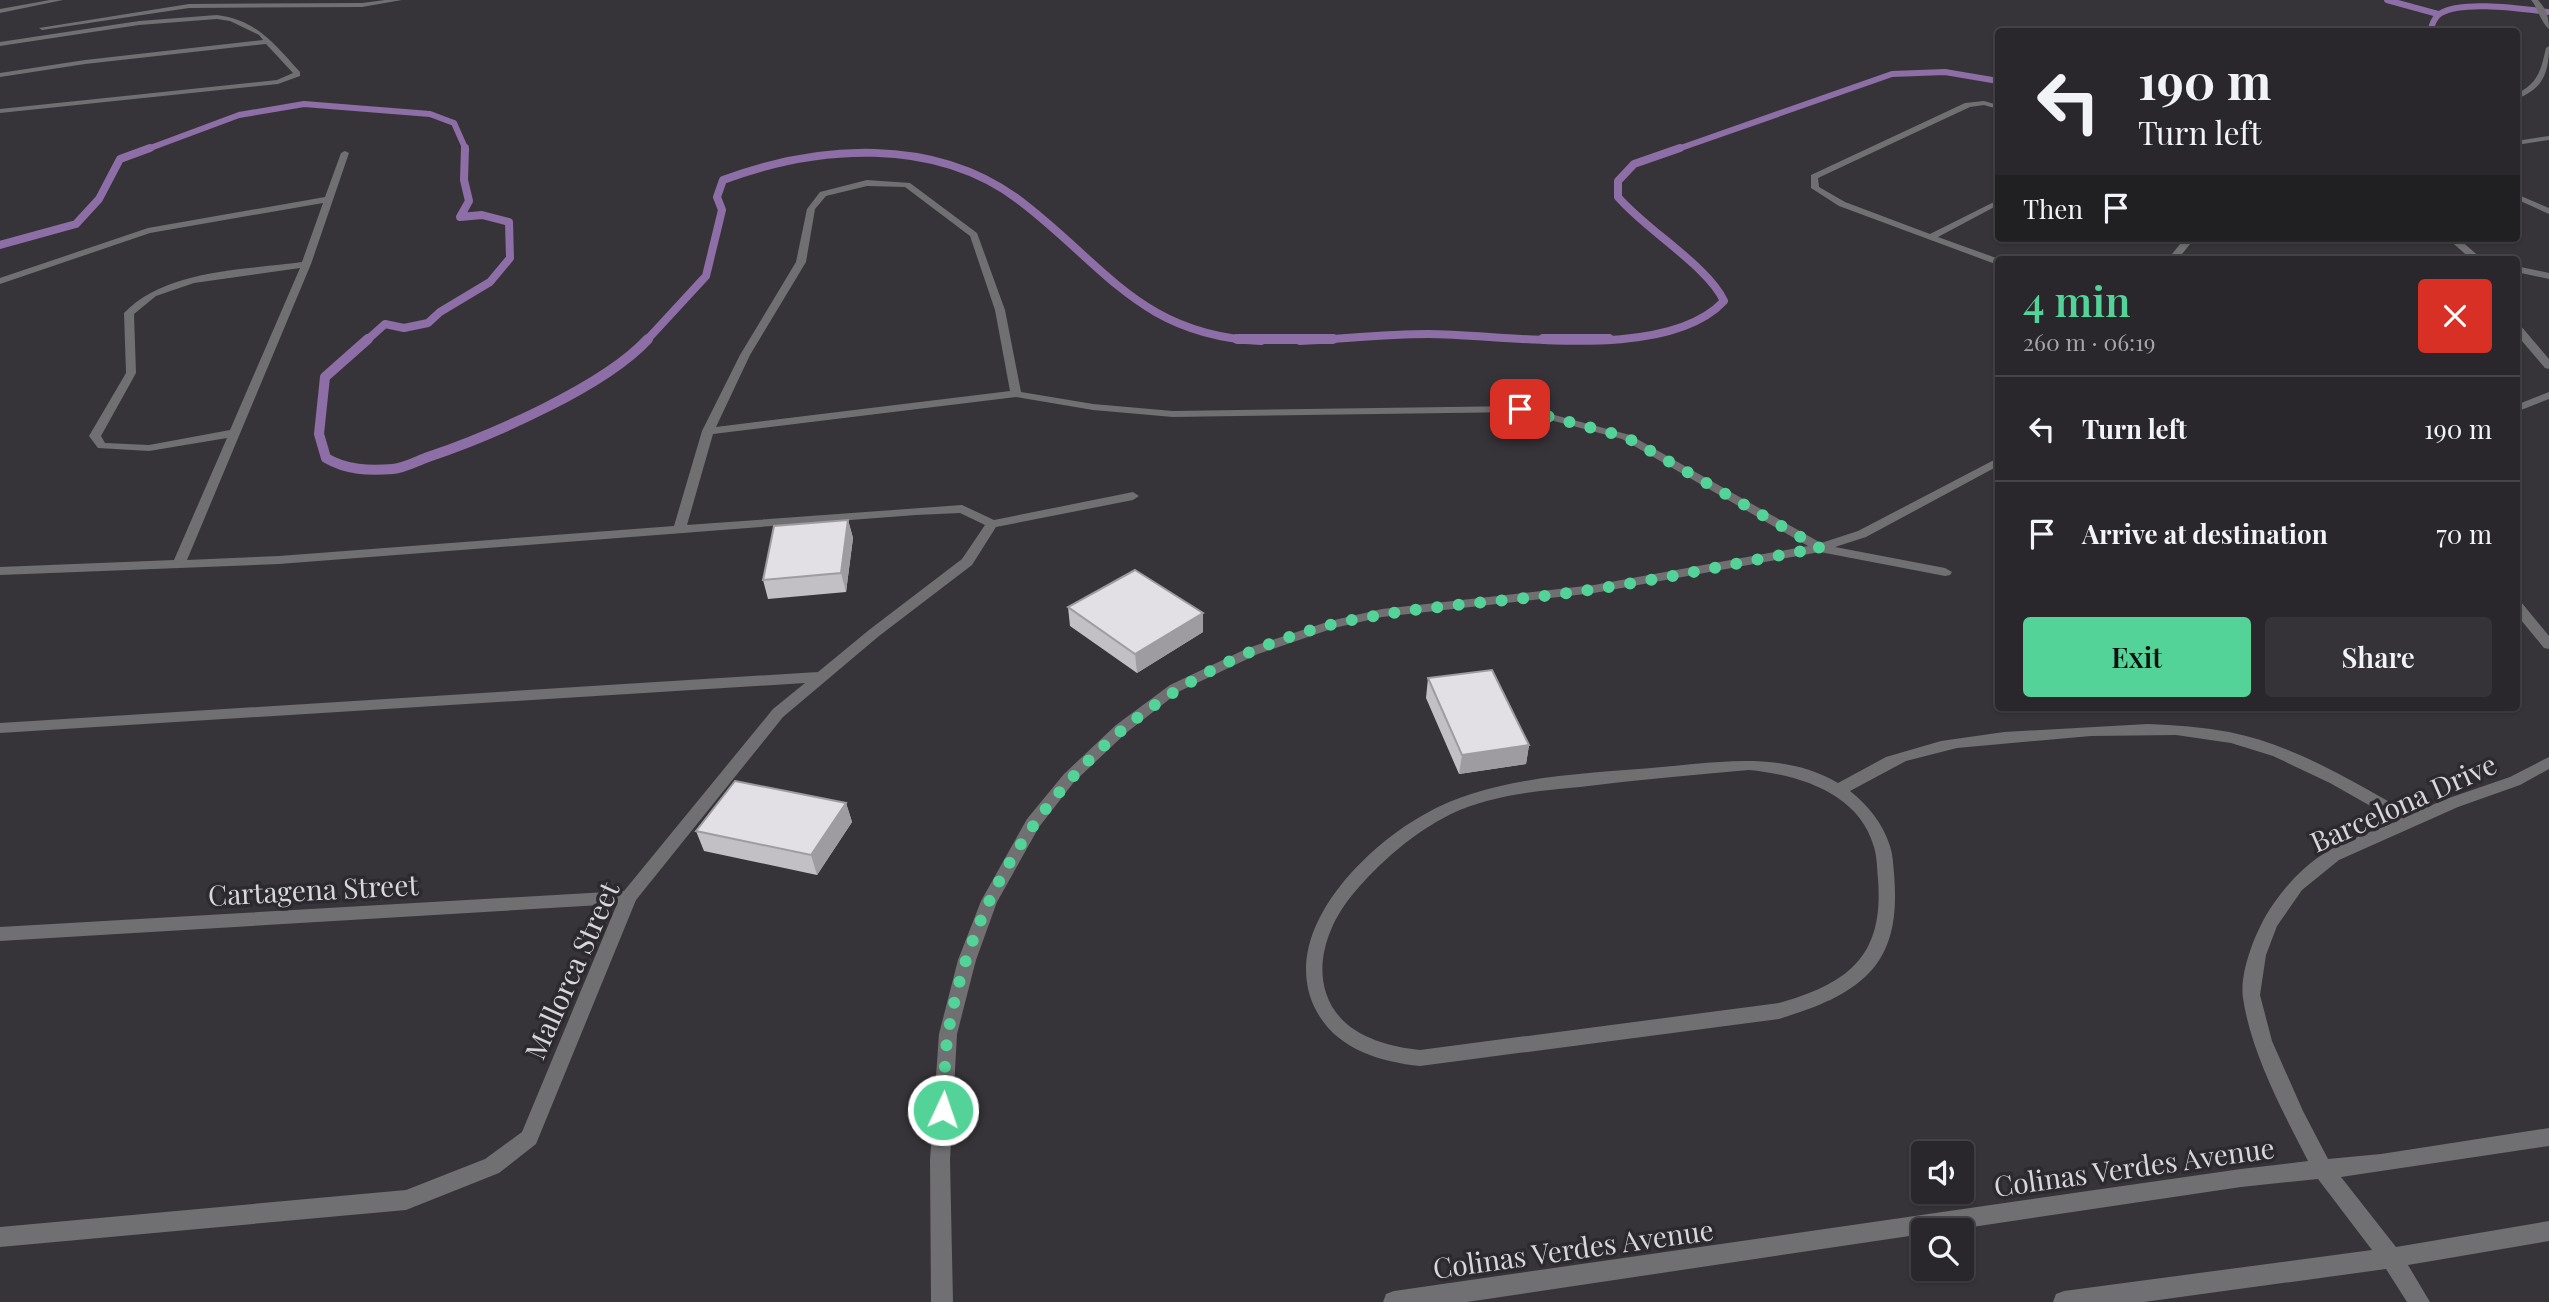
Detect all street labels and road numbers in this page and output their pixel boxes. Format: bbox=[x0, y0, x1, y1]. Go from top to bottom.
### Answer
street label: Barcelona Drive bbox=[2304, 744, 2502, 860]
street label: Cartagena Street bbox=[207, 865, 420, 913]
street label: Mallorca Street bbox=[515, 874, 627, 1065]
street label: Colinas Verdes Avenue bbox=[1991, 1128, 2277, 1204]
street label: Colinas Verdes Avenue bbox=[1430, 1210, 1716, 1286]

